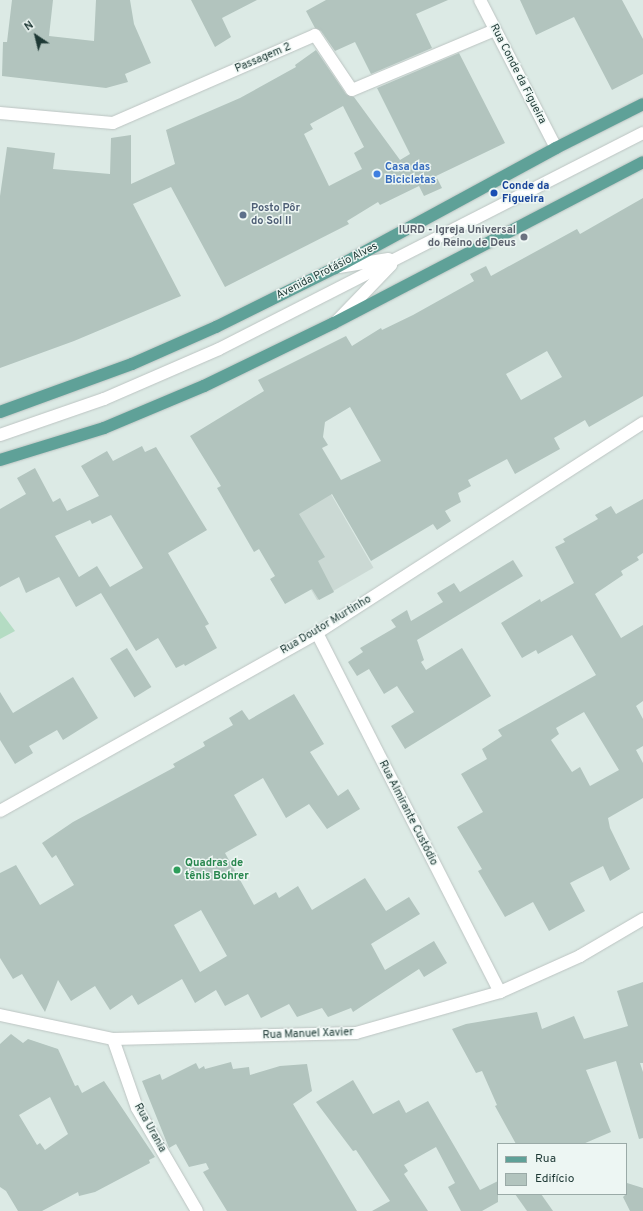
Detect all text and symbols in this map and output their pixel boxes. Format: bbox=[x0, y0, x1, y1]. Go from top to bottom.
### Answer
north arrow bbox=[16, 16, 56, 56]
text: N bbox=[22, 18, 36, 34]
street label: Rua Conde da Figueira bbox=[487, 22, 549, 126]
street label: Passagem 2 bbox=[233, 40, 293, 76]
place label: Casa das Bicicletas bbox=[385, 161, 436, 187]
marker: Casa das Bicicletas bbox=[372, 169, 382, 179]
place label: Conde da Figueira bbox=[502, 180, 549, 206]
marker: Conde da Figueira bbox=[489, 188, 499, 198]
place label: Posto Pôr do Sol II bbox=[251, 202, 300, 228]
marker: Posto Pôr do Sol II bbox=[238, 210, 248, 220]
place label: IURD - Igreja Universal do Reino de Deus bbox=[399, 224, 516, 250]
marker: IURD - Igreja Universal do Reino de Deus bbox=[519, 232, 529, 242]
street label: Avenida Protásio Alves bbox=[274, 240, 380, 302]
street label: Rua Doutor Murtinho bbox=[278, 593, 374, 657]
street label: Rua Almirante Custódio bbox=[376, 758, 440, 868]
place label: Quadras de tênis Bohrer bbox=[185, 857, 249, 883]
marker: Quadras de tênis Bohrer bbox=[172, 865, 182, 875]
street label: Rua Manuel Xavier bbox=[262, 1026, 354, 1042]
street label: Rua Urania bbox=[131, 1101, 169, 1155]
legend bbox=[497, 1143, 627, 1195]
text: Rua bbox=[535, 1151, 556, 1167]
text: Edifício bbox=[535, 1171, 574, 1187]

